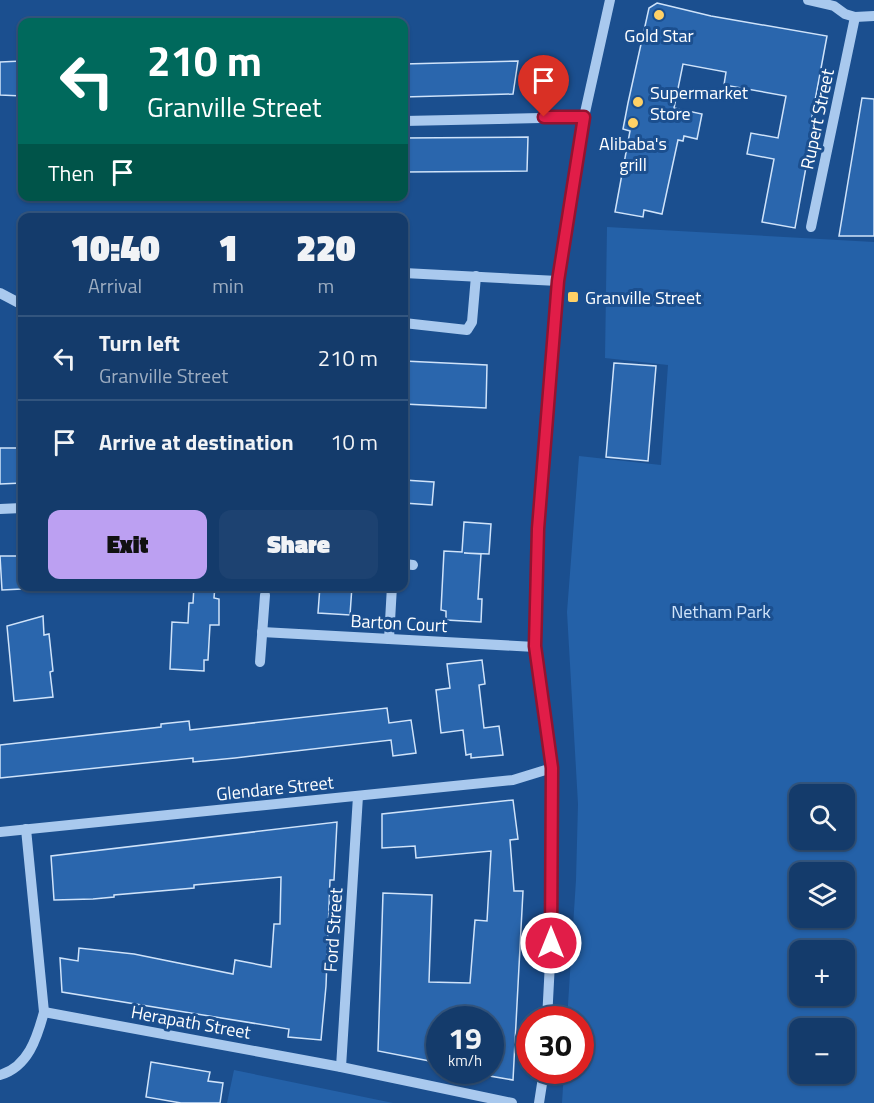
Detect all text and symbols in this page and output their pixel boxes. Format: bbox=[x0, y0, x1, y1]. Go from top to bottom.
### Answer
marker: Gold Star bbox=[652, 8, 666, 22]
place label: Gold Star bbox=[624, 22, 694, 49]
text: 210 m bbox=[147, 28, 262, 92]
icon: left bbox=[48, 42, 126, 120]
pin bbox=[518, 55, 569, 117]
icon: arrive bbox=[527, 64, 560, 97]
street label: Rupert Street bbox=[793, 66, 841, 172]
place label: Supermarket Store bbox=[650, 79, 749, 127]
text: Granville Street bbox=[147, 86, 321, 127]
marker: Supermarket Store bbox=[631, 95, 645, 109]
marker: Alibaba's grill bbox=[626, 116, 640, 130]
place label: Alibaba's grill bbox=[599, 130, 667, 178]
text: Then bbox=[48, 156, 94, 190]
icon: arrive bbox=[106, 156, 139, 189]
text: 10:40 bbox=[70, 220, 160, 275]
text: 1 bbox=[218, 220, 238, 275]
text: 220 bbox=[296, 220, 356, 275]
text: Arrival bbox=[88, 270, 142, 301]
text: min bbox=[212, 270, 244, 301]
text: m bbox=[318, 270, 334, 301]
place label: Granville Street bbox=[585, 284, 702, 311]
marker: Granville Street bbox=[566, 290, 580, 304]
text: Turn left bbox=[99, 326, 180, 360]
text: 210 m bbox=[318, 341, 378, 375]
icon: left bbox=[48, 342, 81, 375]
text: Granville Street bbox=[99, 360, 228, 391]
text: Arrive at destination bbox=[99, 425, 294, 459]
text: 10 m bbox=[330, 425, 378, 459]
icon: arrive bbox=[48, 426, 81, 459]
button: Exit bbox=[48, 510, 207, 579]
button: Share bbox=[219, 510, 378, 579]
park label: Netham Park bbox=[671, 598, 771, 625]
street label: Barton Court bbox=[350, 607, 449, 639]
street label: Glendare Street bbox=[215, 768, 336, 808]
map controls bbox=[789, 784, 855, 1084]
button: search bbox=[789, 784, 855, 850]
button: layers bbox=[789, 862, 855, 928]
street label: Ford Street bbox=[317, 886, 349, 973]
position arrow bbox=[519, 911, 583, 975]
button: + bbox=[789, 940, 855, 1006]
street label: Herapath Street bbox=[129, 998, 254, 1046]
speed limit sign: 30 bbox=[516, 1006, 594, 1084]
text: 19 bbox=[448, 1015, 482, 1061]
button: − bbox=[789, 1018, 855, 1084]
text: km/h bbox=[448, 1049, 482, 1072]

